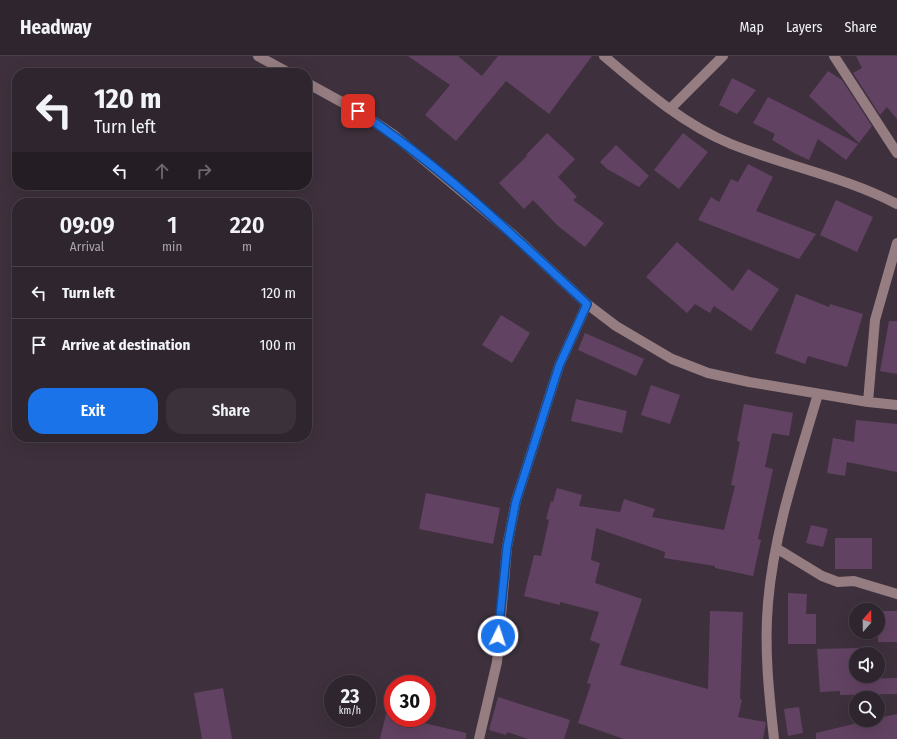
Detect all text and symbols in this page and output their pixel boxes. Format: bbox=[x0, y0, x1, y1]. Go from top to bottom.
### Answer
text: Headway bbox=[20, 16, 92, 39]
text: Map bbox=[740, 19, 764, 36]
text: Layers bbox=[786, 19, 822, 36]
text: Share bbox=[844, 19, 877, 36]
text: 120 m bbox=[94, 82, 161, 115]
icon: left bbox=[28, 84, 80, 136]
pin bbox=[341, 94, 375, 128]
icon: arrive bbox=[347, 100, 369, 122]
text: Turn left bbox=[94, 116, 156, 138]
icon: left bbox=[109, 160, 131, 182]
icon: ahead bbox=[151, 160, 173, 182]
icon: right bbox=[193, 160, 215, 182]
text: 09:09 bbox=[59, 211, 115, 239]
text: 1 bbox=[167, 211, 177, 239]
text: 220 bbox=[230, 211, 265, 239]
text: Arrival bbox=[70, 239, 104, 254]
text: min bbox=[162, 239, 182, 254]
text: m bbox=[242, 239, 252, 254]
icon: left bbox=[28, 282, 50, 304]
text: Turn left bbox=[62, 284, 115, 302]
text: 120 m bbox=[261, 284, 296, 302]
icon: arrive bbox=[28, 334, 50, 356]
text: Arrive at destination bbox=[62, 336, 190, 354]
text: 100 m bbox=[259, 336, 296, 354]
button: Exit bbox=[28, 388, 158, 434]
button: Share bbox=[166, 388, 296, 434]
north arrow bbox=[849, 603, 885, 639]
map controls bbox=[849, 603, 885, 727]
position arrow bbox=[477, 615, 519, 657]
button: sound bbox=[849, 647, 885, 683]
speed limit sign: 30 bbox=[384, 675, 436, 727]
text: 23 bbox=[341, 684, 359, 708]
button: search bbox=[849, 691, 885, 727]
text: km/h bbox=[339, 705, 361, 717]

